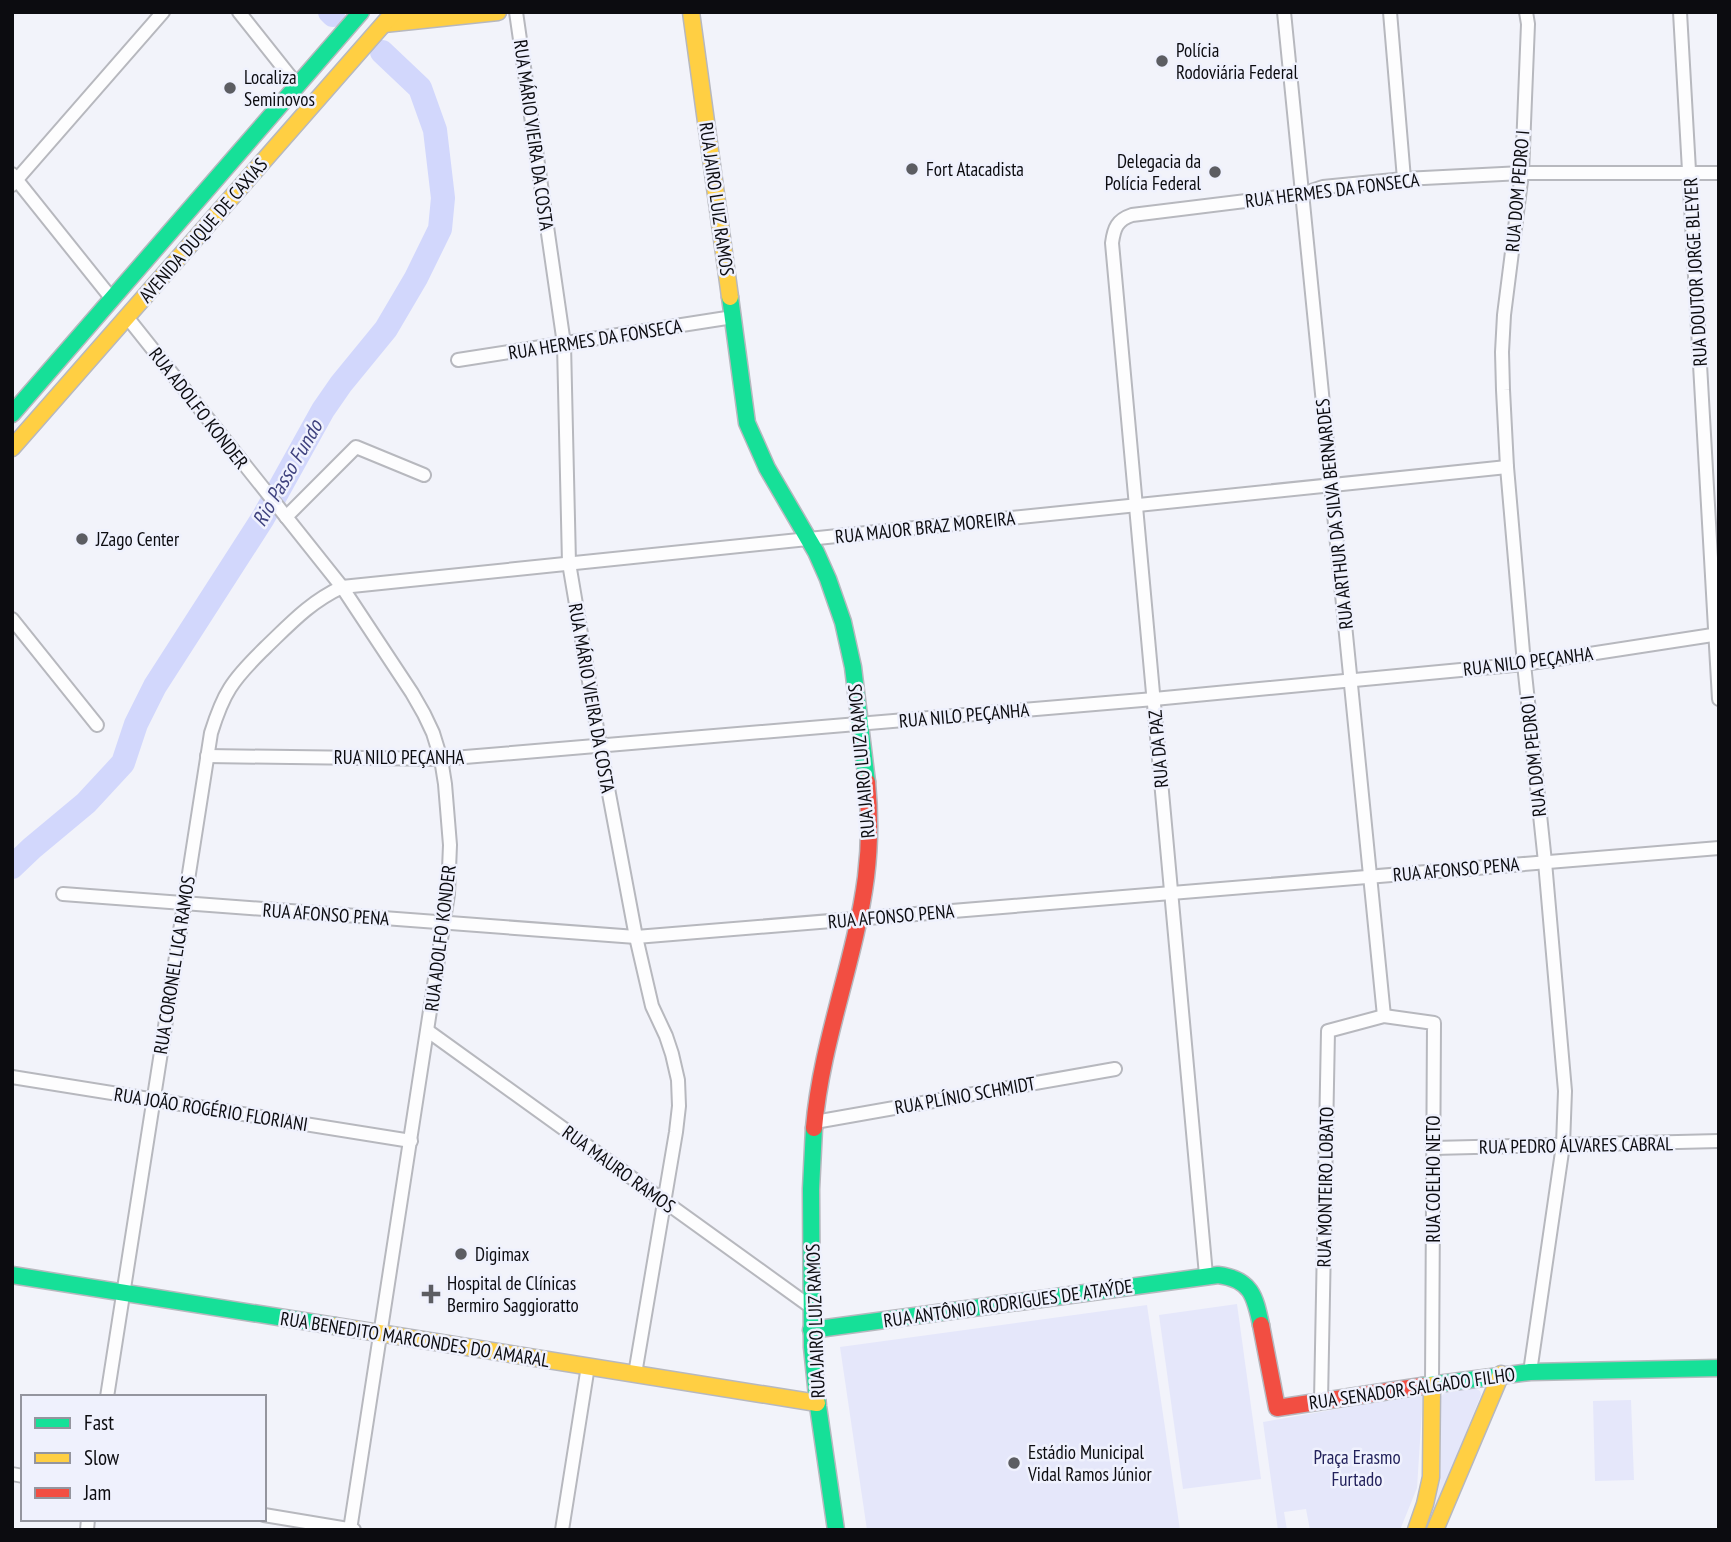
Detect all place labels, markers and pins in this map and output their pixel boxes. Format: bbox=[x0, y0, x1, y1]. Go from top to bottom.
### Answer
place label: Polícia Rodoviária Federal bbox=[1176, 38, 1298, 84]
marker: Polícia Rodoviária Federal bbox=[1154, 53, 1170, 69]
place label: Localiza Seminovos bbox=[244, 65, 315, 111]
marker: Localiza Seminovos bbox=[222, 80, 238, 96]
place label: Delegacia da Polícia Federal bbox=[1105, 149, 1202, 195]
place label: Fort Atacadista bbox=[926, 157, 1024, 181]
marker: Fort Atacadista bbox=[904, 161, 920, 177]
marker: Delegacia da Polícia Federal bbox=[1207, 164, 1223, 180]
place label: JZago Center bbox=[95, 527, 180, 551]
marker: JZago Center bbox=[74, 531, 90, 547]
place label: Digimax bbox=[475, 1242, 529, 1266]
marker: Digimax bbox=[453, 1246, 469, 1262]
place label: Hospital de Clínicas Bermiro Saggioratto bbox=[447, 1271, 579, 1317]
marker: Hospital de Clínicas Bermiro Saggioratto bbox=[421, 1284, 441, 1304]
place label: Estádio Municipal Vidal Ramos Júnior bbox=[1027, 1440, 1152, 1486]
marker: Estádio Municipal Vidal Ramos Júnior bbox=[1006, 1455, 1022, 1471]

